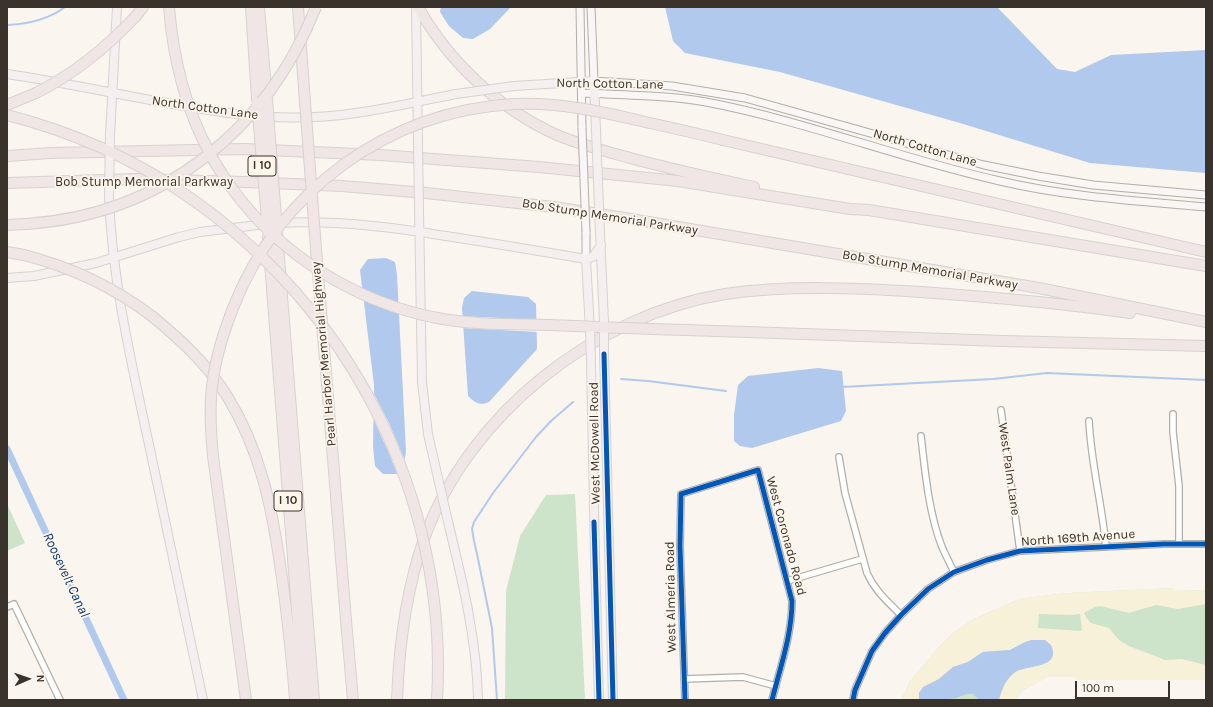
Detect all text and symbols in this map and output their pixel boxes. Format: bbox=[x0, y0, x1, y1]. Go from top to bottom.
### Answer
street label: North Cotton Lane bbox=[556, 75, 664, 93]
street label: North Cotton Lane bbox=[151, 93, 259, 123]
street label: North Cotton Lane bbox=[871, 126, 979, 170]
road number: I 10 bbox=[248, 156, 276, 176]
street label: Bob Stump Memorial Parkway bbox=[55, 174, 233, 190]
street label: Bob Stump Memorial Parkway bbox=[521, 195, 699, 239]
street label: Bob Stump Memorial Parkway bbox=[841, 247, 1019, 293]
street label: Pearl Harbor Memorial Highway bbox=[308, 261, 340, 447]
street label: West McDowell Road bbox=[586, 382, 604, 504]
street label: West Palm Lane bbox=[995, 422, 1023, 516]
street label: West Coronado Road bbox=[763, 475, 809, 597]
road number: I 10 bbox=[274, 491, 302, 511]
street label: North 169th Avenue bbox=[1020, 526, 1136, 550]
water label: Roosevelt Canal bbox=[39, 530, 93, 620]
street label: West Almeria Road bbox=[662, 541, 680, 653]
north arrow bbox=[8, 659, 48, 699]
scale bar bbox=[1077, 673, 1172, 699]
text: N bbox=[34, 674, 47, 683]
text: 100 m bbox=[1082, 681, 1114, 695]

